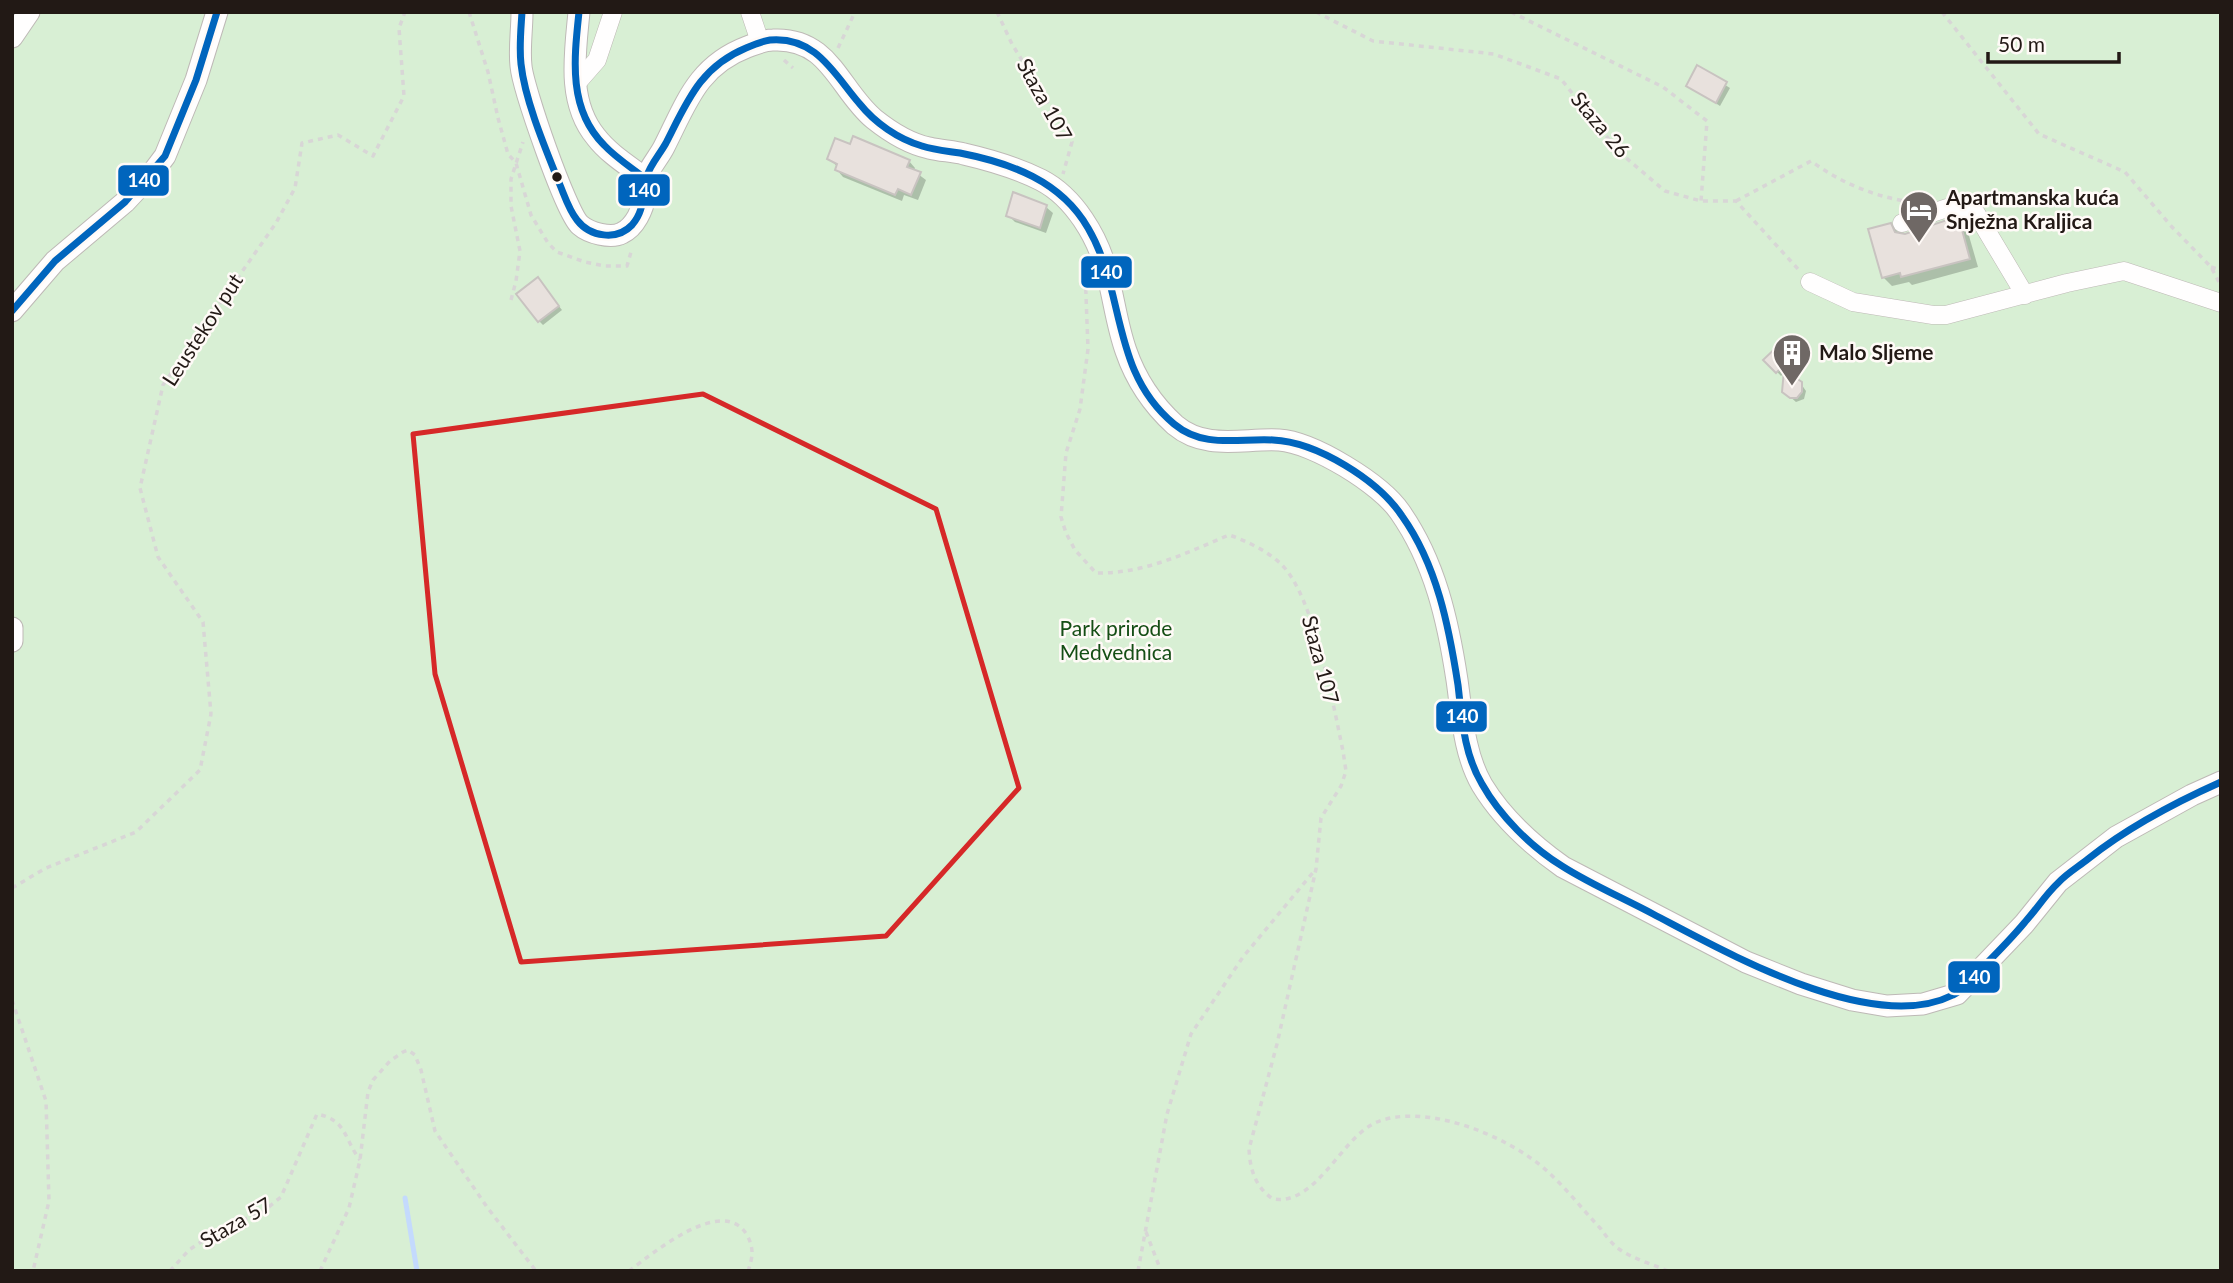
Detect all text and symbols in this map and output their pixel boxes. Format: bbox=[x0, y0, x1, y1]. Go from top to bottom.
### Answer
scale bar bbox=[1988, 21, 2119, 65]
text: 50 m bbox=[1998, 31, 2045, 56]
street label: Staza 107 bbox=[1012, 54, 1078, 145]
street label: Staza 26 bbox=[1566, 86, 1636, 162]
line badge: 140 bbox=[117, 164, 170, 197]
text: 140 bbox=[127, 168, 161, 191]
unlabelled marker bbox=[550, 170, 564, 184]
line badge: 140 bbox=[617, 173, 671, 207]
text: 140 bbox=[627, 178, 661, 201]
place label: Apartmanska kuća Snježna Kraljica bbox=[1945, 184, 2119, 233]
hotel icon: Apartmanska kuća Snježna Kraljica bbox=[1898, 189, 1940, 244]
line badge: 140 bbox=[1080, 255, 1133, 289]
text: 140 bbox=[1089, 260, 1123, 283]
street label: Leustekov put bbox=[156, 268, 248, 390]
building icon: Malo Sljeme bbox=[1771, 332, 1813, 387]
place label: Malo Sljeme bbox=[1819, 339, 1934, 364]
street label: Staza 107 bbox=[1298, 613, 1345, 707]
park label: Park prirode Medvednica bbox=[1060, 615, 1172, 664]
line badge: 140 bbox=[1435, 700, 1488, 733]
text: 140 bbox=[1445, 704, 1479, 727]
line badge: 140 bbox=[1947, 960, 2001, 994]
text: 140 bbox=[1957, 965, 1991, 988]
street label: Staza 57 bbox=[195, 1191, 276, 1252]

